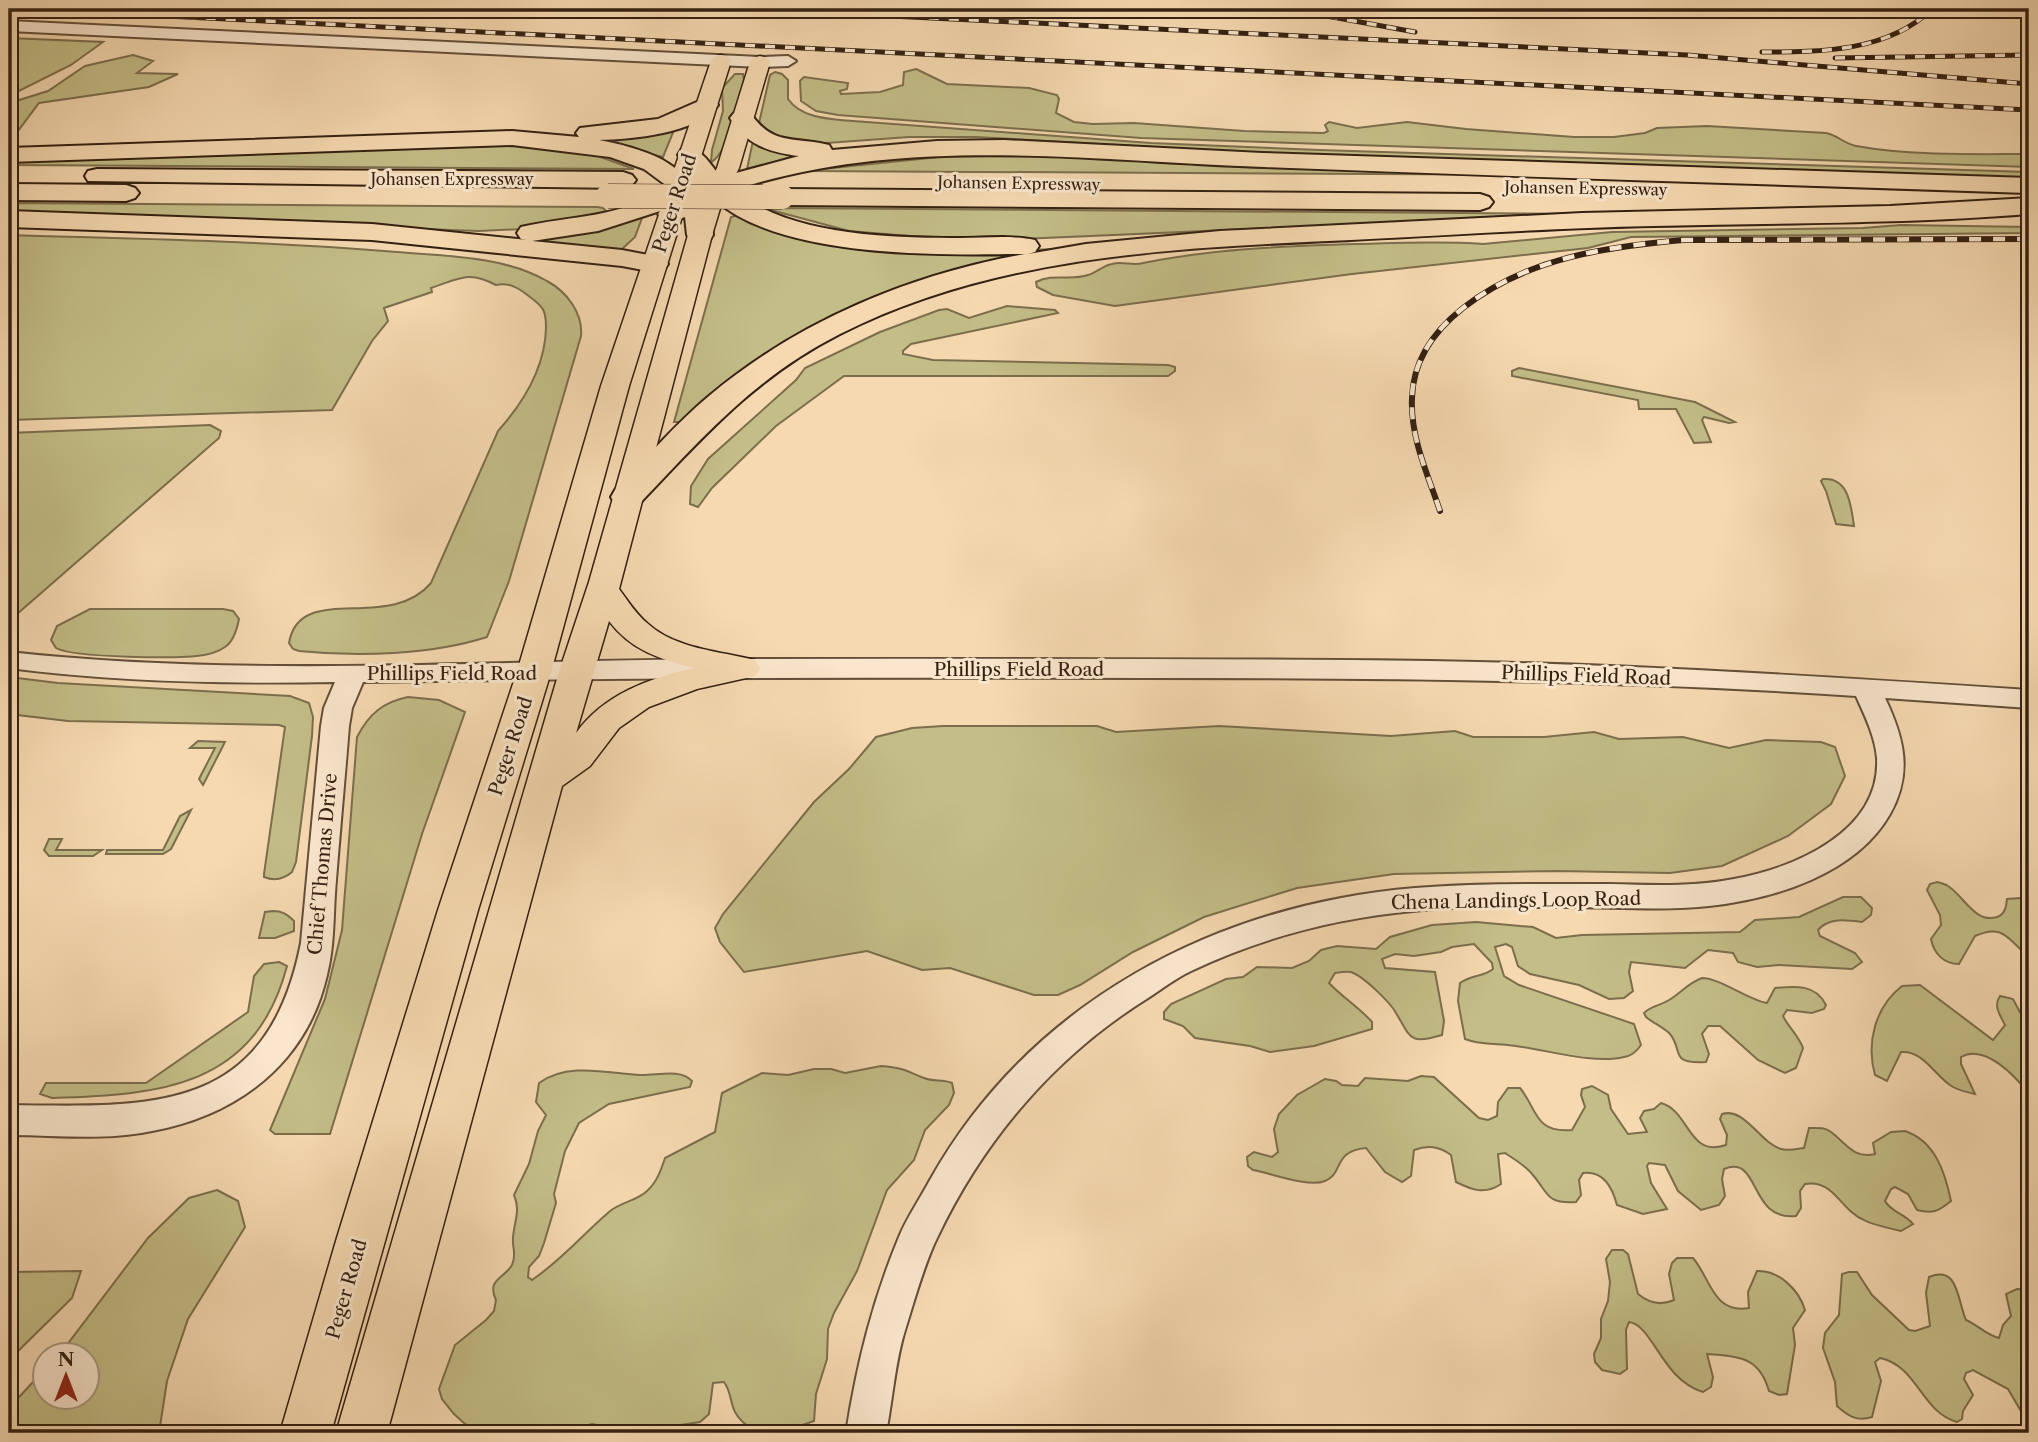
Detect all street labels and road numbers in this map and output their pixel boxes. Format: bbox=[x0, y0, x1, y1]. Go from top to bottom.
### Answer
street label: Peger Road bbox=[648, 150, 701, 256]
street label: Johansen Expressway bbox=[367, 169, 535, 189]
street label: Johansen Expressway bbox=[934, 172, 1102, 194]
street label: Johansen Expressway bbox=[1501, 177, 1669, 199]
street label: Phillips Field Road bbox=[934, 658, 1105, 681]
street label: Phillips Field Road bbox=[1500, 661, 1672, 690]
street label: Phillips Field Road bbox=[367, 662, 538, 685]
street label: Peger Road bbox=[484, 693, 537, 799]
street label: Chief Thomas Drive bbox=[303, 772, 342, 956]
street label: Chena Landings Loop Road bbox=[1391, 887, 1642, 914]
street label: Peger Road bbox=[321, 1236, 372, 1342]

